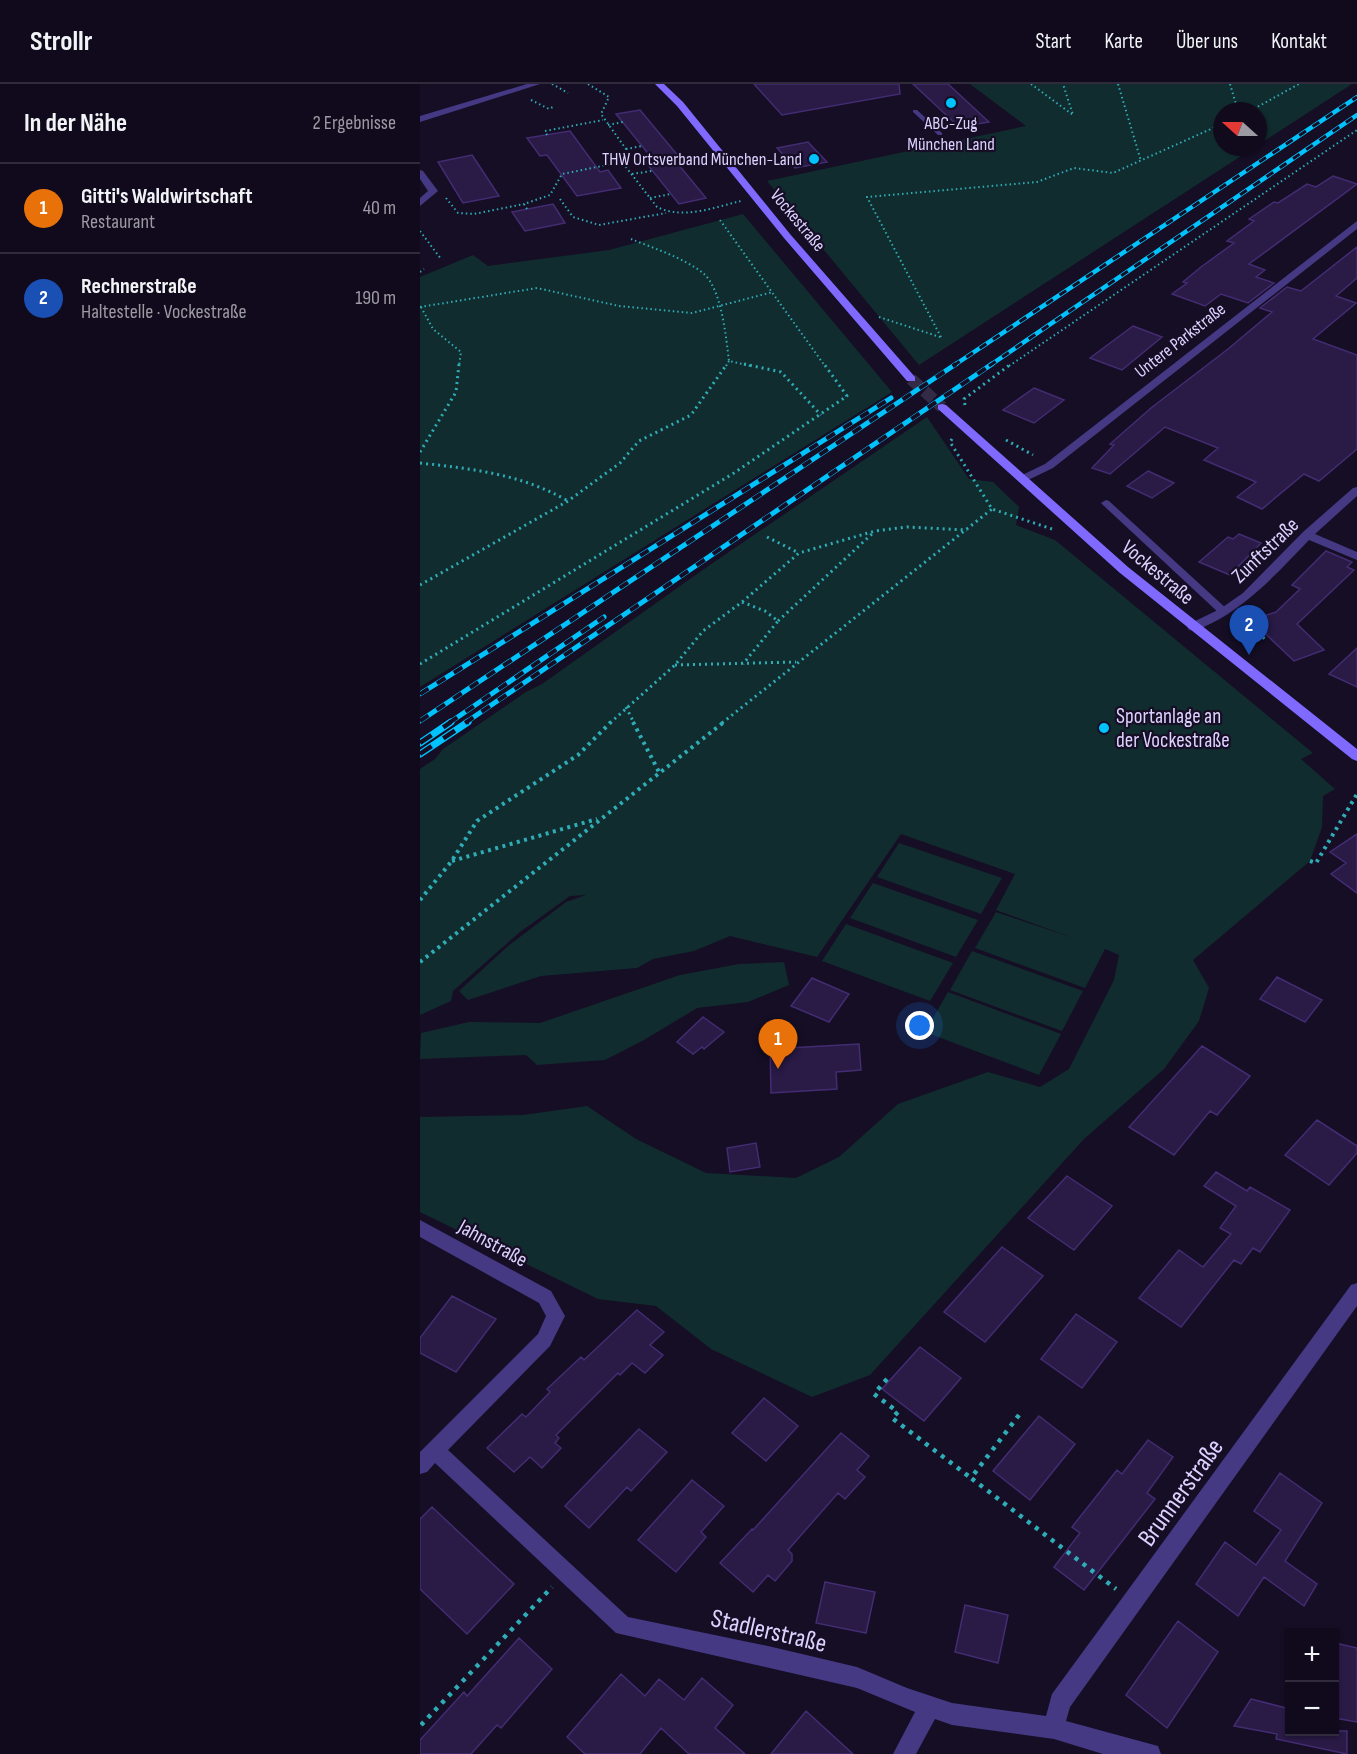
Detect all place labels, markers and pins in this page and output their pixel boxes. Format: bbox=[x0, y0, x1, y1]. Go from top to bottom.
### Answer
marker: ABC-Zug München Land bbox=[944, 96, 958, 110]
place label: ABC-Zug München Land bbox=[907, 113, 995, 155]
place label: THW Ortsverband München-Land bbox=[602, 149, 802, 170]
marker: THW Ortsverband München-Land bbox=[807, 152, 821, 166]
pin: 2 bbox=[1230, 606, 1268, 655]
place label: Sportanlage an der Vockestraße bbox=[1116, 704, 1230, 753]
marker: Sportanlage an der Vockestraße bbox=[1097, 721, 1111, 735]
pin: 1 bbox=[758, 1020, 798, 1069]

